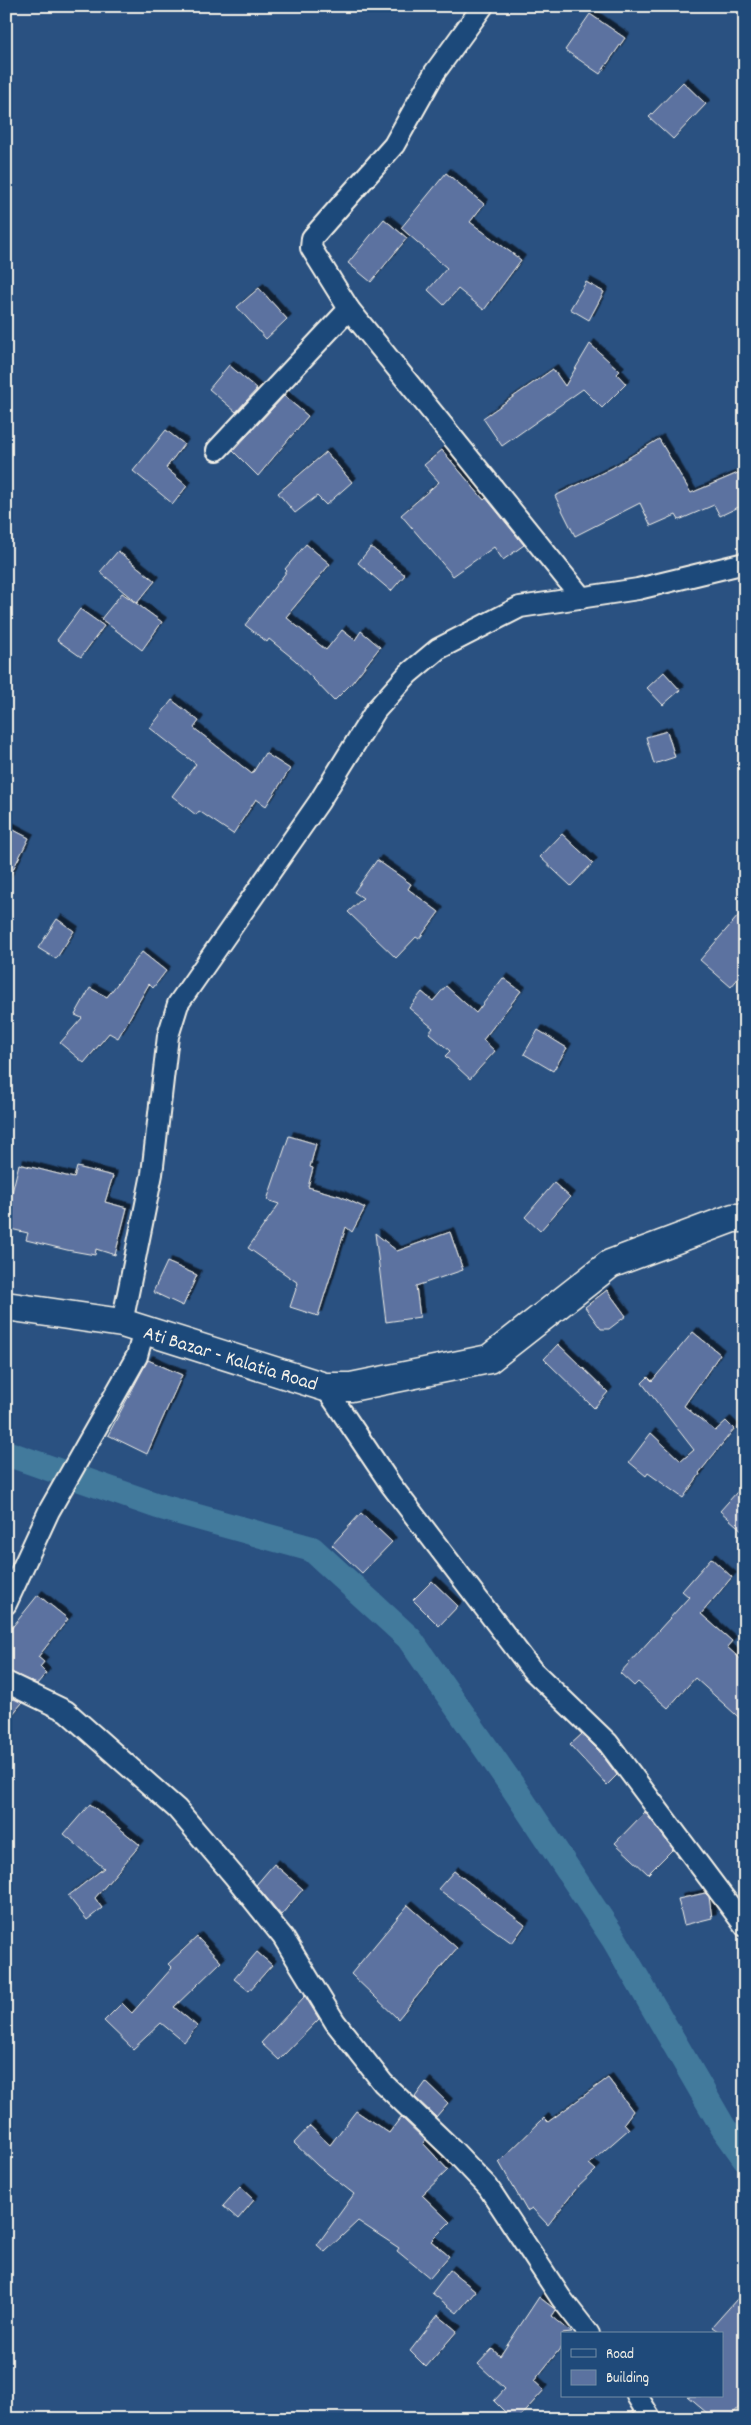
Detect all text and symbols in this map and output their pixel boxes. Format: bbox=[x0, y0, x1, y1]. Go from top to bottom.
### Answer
street label: Ati Bazar - Kalatia Road bbox=[139, 1320, 321, 1400]
legend bbox=[561, 2332, 724, 2398]
text: Road bbox=[606, 2344, 634, 2366]
text: Building bbox=[606, 2368, 649, 2390]

